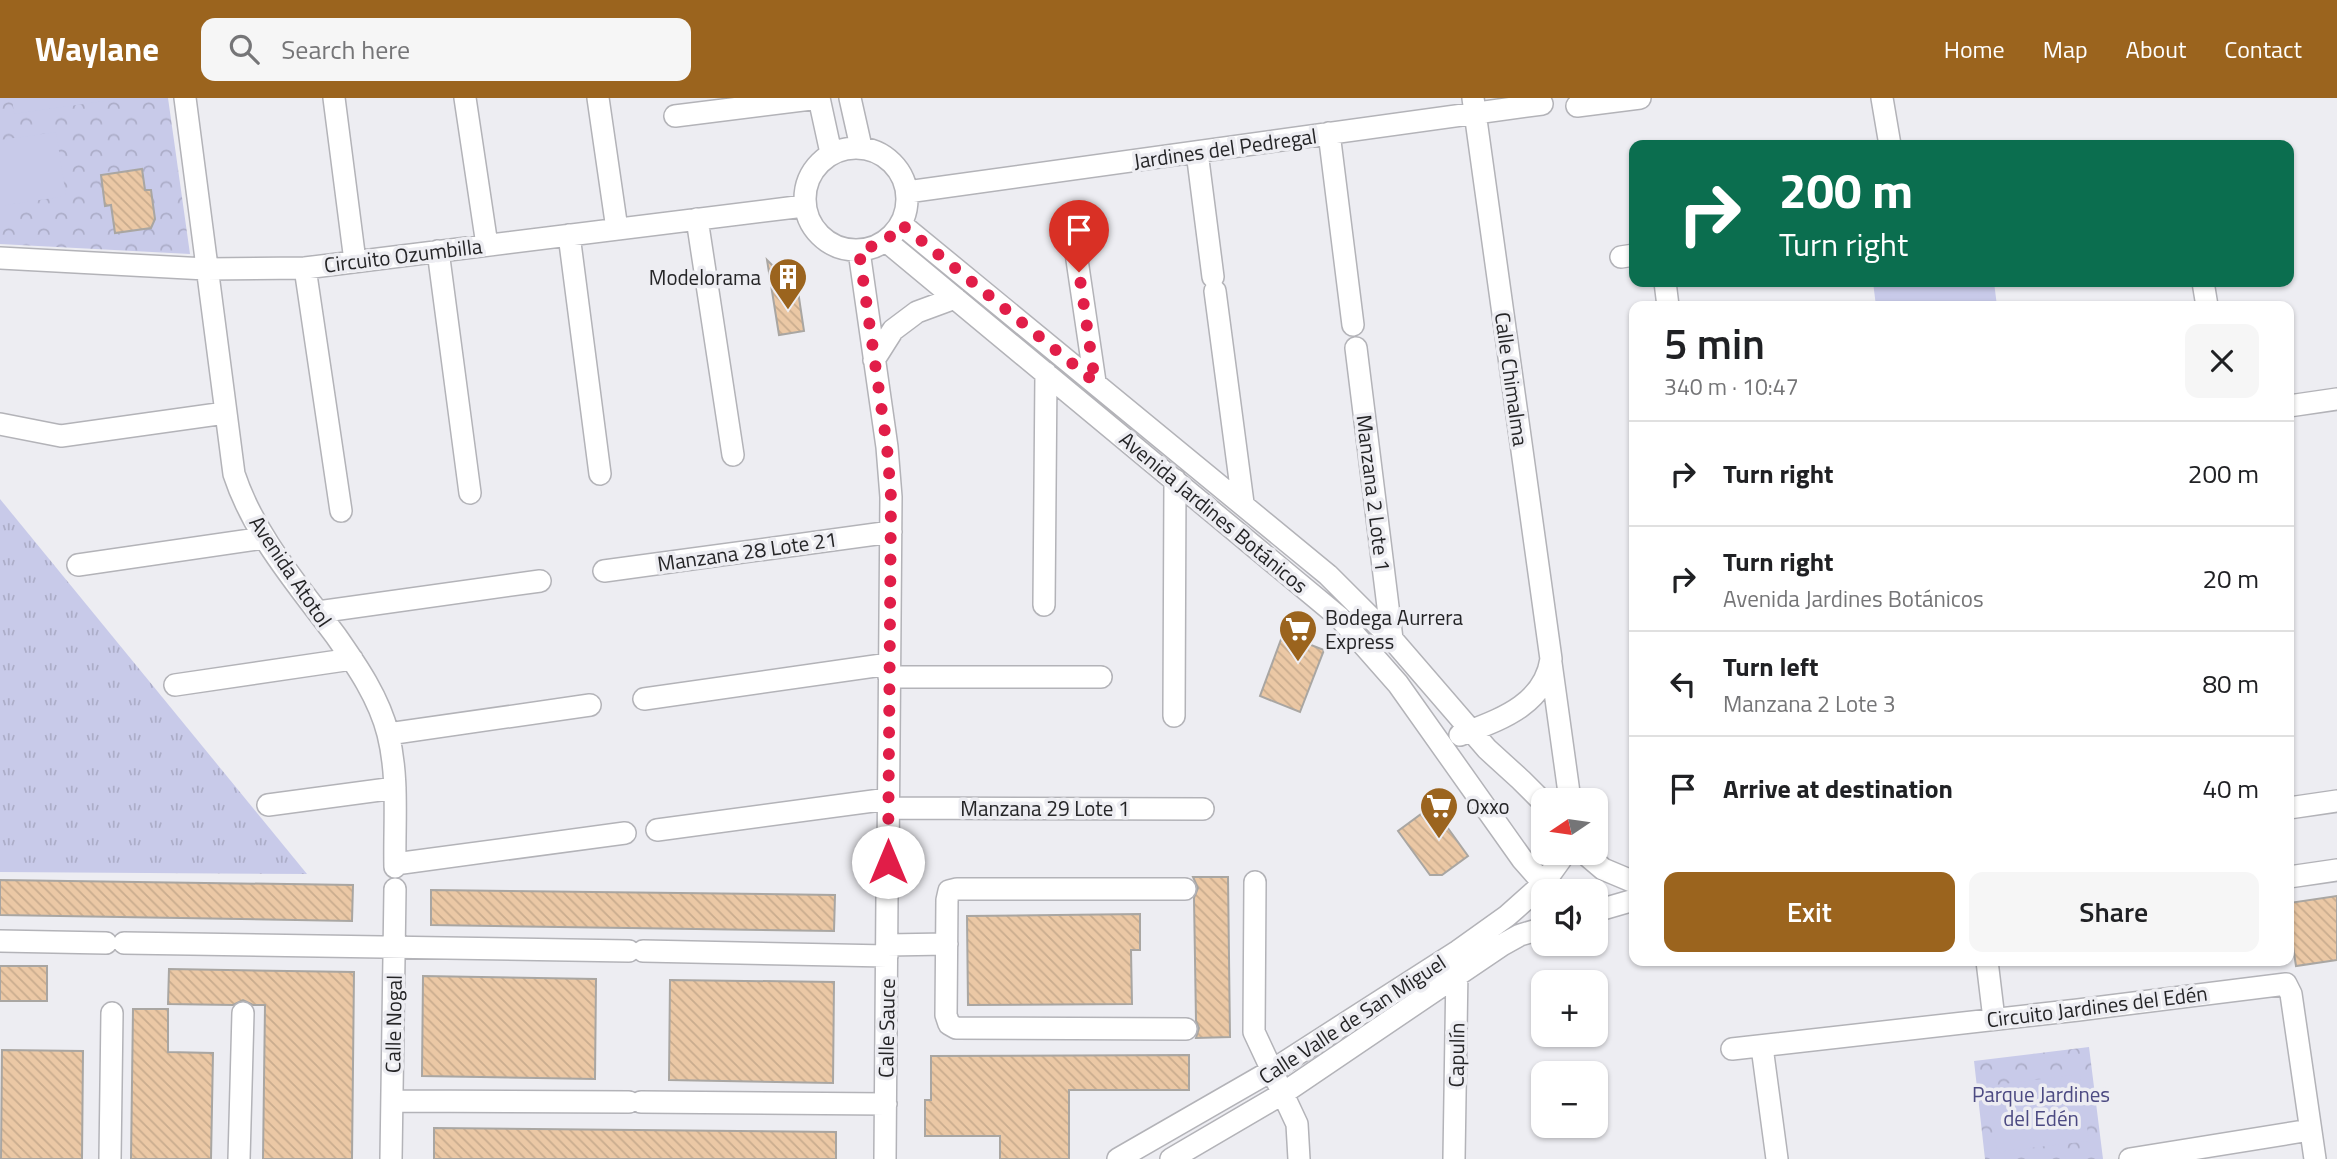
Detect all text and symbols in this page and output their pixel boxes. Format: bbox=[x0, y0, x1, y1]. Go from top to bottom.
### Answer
search box bbox=[201, 18, 691, 81]
text: Waylane bbox=[35, 24, 159, 74]
icon: search bbox=[225, 30, 263, 68]
text: Search here bbox=[281, 30, 410, 69]
text: Home bbox=[1944, 31, 2005, 67]
text: Map bbox=[2043, 31, 2088, 67]
text: About bbox=[2126, 31, 2186, 67]
text: Contact bbox=[2224, 31, 2302, 67]
street label: Jardines del Pedregal bbox=[1131, 119, 1319, 177]
text: 200 m bbox=[1779, 152, 1913, 227]
icon: right bbox=[1664, 168, 1755, 259]
pin bbox=[1049, 200, 1109, 272]
icon: arrive bbox=[1060, 211, 1098, 249]
text: Turn right bbox=[1779, 220, 1908, 268]
street label: Circuito Ozumbilla bbox=[322, 229, 484, 281]
building icon: Modelorama bbox=[767, 256, 809, 311]
place label: Modelorama bbox=[649, 261, 761, 293]
street label: Calle Chimalma bbox=[1487, 310, 1537, 449]
text: 5 min bbox=[1664, 311, 1765, 375]
button: close bbox=[2185, 324, 2259, 398]
text: 340 m · 10:47 bbox=[1664, 369, 1799, 404]
street label: Manzana 2 Lote 1 bbox=[1349, 413, 1399, 573]
street label: Avenida Jardines Botánicos bbox=[1113, 423, 1315, 601]
text: Turn right bbox=[1723, 454, 1834, 493]
text: 200 m bbox=[2188, 454, 2259, 493]
icon: right bbox=[1664, 455, 1702, 493]
street label: Avenida Atotol bbox=[242, 509, 340, 633]
street label: Manzana 28 Lote 21 bbox=[655, 523, 839, 579]
text: Turn right bbox=[1723, 542, 1834, 581]
text: 20 m bbox=[2202, 559, 2259, 598]
icon: right bbox=[1664, 560, 1702, 598]
text: Avenida Jardines Botánicos bbox=[1723, 581, 1984, 616]
place label: Bodega Aurrera Express bbox=[1325, 601, 1464, 657]
supermarket icon: Bodega Aurrera Express bbox=[1277, 608, 1319, 663]
text: Turn left bbox=[1723, 647, 1818, 686]
text: 80 m bbox=[2202, 664, 2259, 703]
icon: left bbox=[1664, 665, 1702, 703]
text: Manzana 2 Lote 3 bbox=[1723, 686, 1896, 721]
text: Arrive at destination bbox=[1723, 769, 1953, 808]
text: 40 m bbox=[2202, 769, 2259, 808]
icon: arrive bbox=[1664, 770, 1702, 808]
supermarket icon: Oxxo bbox=[1418, 785, 1460, 840]
north arrow bbox=[1531, 788, 1608, 864]
map controls bbox=[1531, 788, 1608, 1138]
place label: Oxxo bbox=[1466, 790, 1510, 822]
street label: Manzana 29 Lote 1 bbox=[960, 792, 1130, 824]
position arrow bbox=[851, 825, 925, 899]
button: Exit bbox=[1664, 872, 1955, 952]
button: Share bbox=[1969, 872, 2259, 952]
button: sound bbox=[1531, 879, 1608, 956]
street label: Calle Valle de San Miguel bbox=[1252, 946, 1452, 1092]
button: + bbox=[1531, 970, 1608, 1047]
street label: Calle Nogal bbox=[376, 975, 410, 1073]
street label: Circuito Jardines del Edén bbox=[1985, 977, 2209, 1035]
street label: Calle Sauce bbox=[869, 978, 903, 1078]
street label: Capulín bbox=[1439, 1022, 1473, 1088]
button: − bbox=[1531, 1061, 1608, 1138]
park label: Parque Jardines del Edén bbox=[1972, 1078, 2110, 1134]

